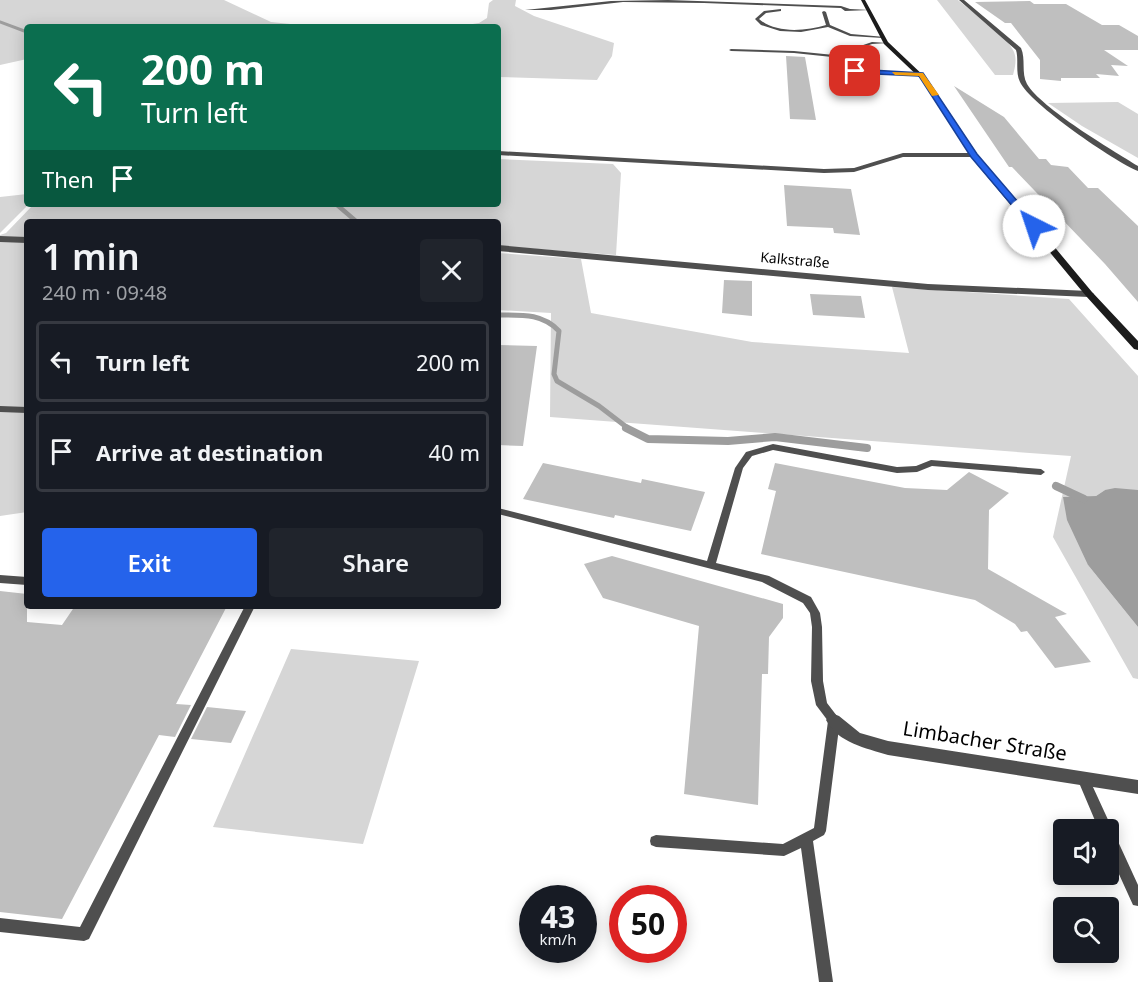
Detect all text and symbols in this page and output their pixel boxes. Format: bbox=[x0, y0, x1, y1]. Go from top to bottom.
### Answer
text: 200 m bbox=[141, 40, 265, 97]
pin bbox=[829, 45, 880, 96]
icon: left bbox=[42, 48, 120, 126]
icon: arrive bbox=[838, 54, 871, 87]
text: Turn left bbox=[141, 94, 247, 131]
icon: arrive bbox=[106, 162, 139, 195]
text: Then bbox=[42, 164, 94, 194]
position arrow bbox=[1002, 194, 1066, 258]
text: 1 min bbox=[42, 232, 140, 281]
button: close bbox=[420, 239, 483, 302]
street label: Kalkstraße bbox=[760, 247, 831, 272]
text: 240 m · 09:48 bbox=[42, 279, 167, 306]
icon: left bbox=[45, 345, 78, 378]
text: Turn left bbox=[96, 347, 190, 377]
text: 200 m bbox=[416, 347, 480, 377]
icon: arrive bbox=[45, 435, 78, 468]
text: Arrive at destination bbox=[96, 437, 323, 467]
text: 40 m bbox=[429, 437, 480, 467]
button: Exit bbox=[42, 528, 257, 597]
button: Share bbox=[269, 528, 483, 597]
street label: Limbacher Straße bbox=[901, 714, 1069, 767]
map controls bbox=[1053, 819, 1119, 963]
button: sound bbox=[1053, 819, 1119, 885]
speed limit sign: 50 bbox=[609, 885, 687, 963]
text: 43 bbox=[541, 896, 575, 937]
button: search bbox=[1053, 897, 1119, 963]
text: km/h bbox=[540, 929, 576, 949]

